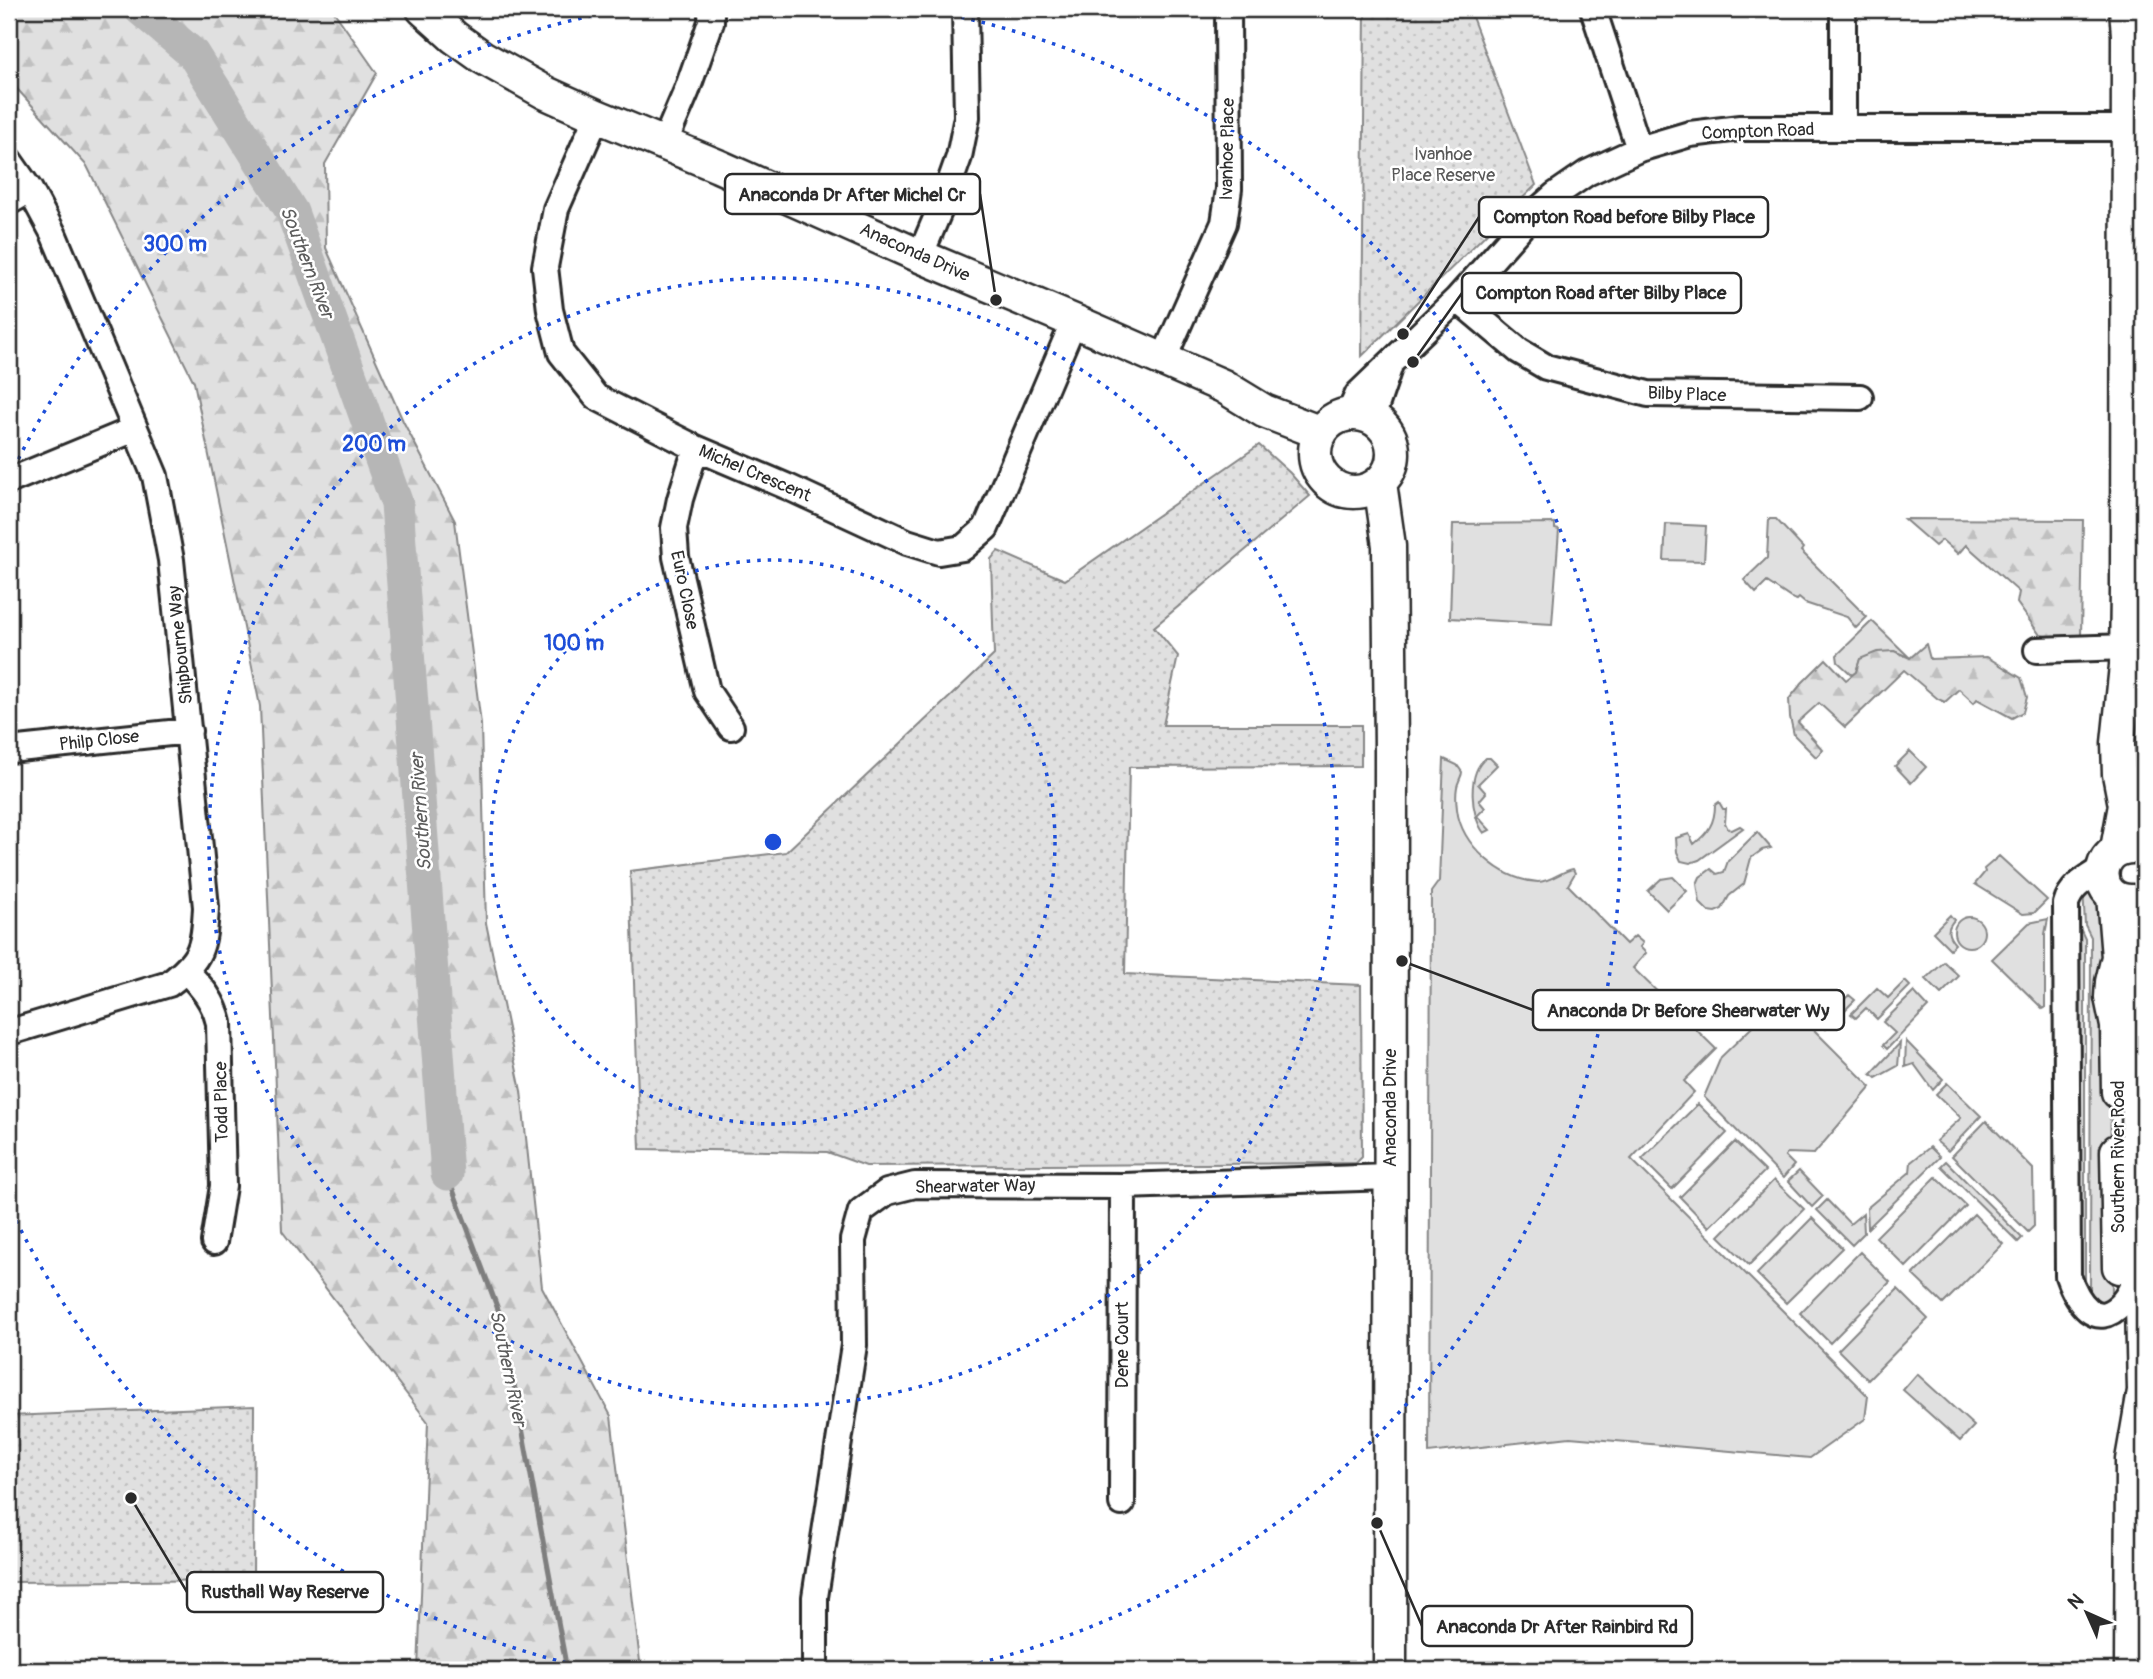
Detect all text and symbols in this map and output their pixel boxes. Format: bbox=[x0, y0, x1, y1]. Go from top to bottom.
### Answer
street label: Ivanhoe Place bbox=[1215, 97, 1240, 201]
street label: Compton Road bbox=[1701, 118, 1815, 145]
park label: Ivanhoe Place Reserve bbox=[1391, 143, 1495, 187]
callout: Anaconda Dr After Michel Cr bbox=[725, 174, 980, 214]
text: Anaconda Dr After Michel Cr bbox=[738, 183, 966, 207]
callout: Compton Road before Bilby Place bbox=[1479, 197, 1768, 237]
water label: Southern River bbox=[275, 203, 340, 324]
text: Compton Road before Bilby Place bbox=[1493, 205, 1755, 229]
street label: Anaconda Drive bbox=[856, 218, 974, 287]
text: 300 m bbox=[143, 231, 207, 258]
callout: Compton Road after Bilby Place bbox=[1462, 273, 1741, 313]
text: Compton Road after Bilby Place bbox=[1476, 281, 1727, 305]
street label: Bilby Place bbox=[1647, 382, 1727, 407]
text: 200 m bbox=[342, 431, 406, 458]
street label: Michel Crescent bbox=[695, 439, 815, 508]
street label: Euro Close bbox=[665, 549, 704, 632]
street label: Shipbourne Way bbox=[163, 584, 198, 705]
text: 100 m bbox=[544, 630, 604, 657]
street label: Philp Close bbox=[58, 725, 140, 756]
water label: Southern River bbox=[405, 750, 437, 872]
centre of rings bbox=[761, 830, 785, 854]
callout: Anaconda Dr Before Shearwater Wy bbox=[1533, 990, 1844, 1030]
text: Anaconda Dr Before Shearwater Wy bbox=[1547, 999, 1830, 1023]
street label: Anaconda Drive bbox=[1379, 1049, 1402, 1167]
street label: Todd Place bbox=[209, 1061, 234, 1143]
street label: Southern River Road bbox=[2107, 1080, 2130, 1234]
street label: Shearwater Way bbox=[915, 1174, 1036, 1199]
street label: Dene Court bbox=[1111, 1301, 1134, 1388]
water label: Southern River bbox=[484, 1308, 532, 1431]
callout: Rusthall Way Reserve bbox=[187, 1572, 383, 1612]
north arrow bbox=[2052, 1578, 2122, 1648]
text: Rusthall Way Reserve bbox=[201, 1580, 370, 1604]
text: N bbox=[2063, 1589, 2089, 1615]
callout: Anaconda Dr After Rainbird Rd bbox=[1422, 1606, 1692, 1646]
text: Anaconda Dr After Rainbird Rd bbox=[1436, 1615, 1678, 1639]

